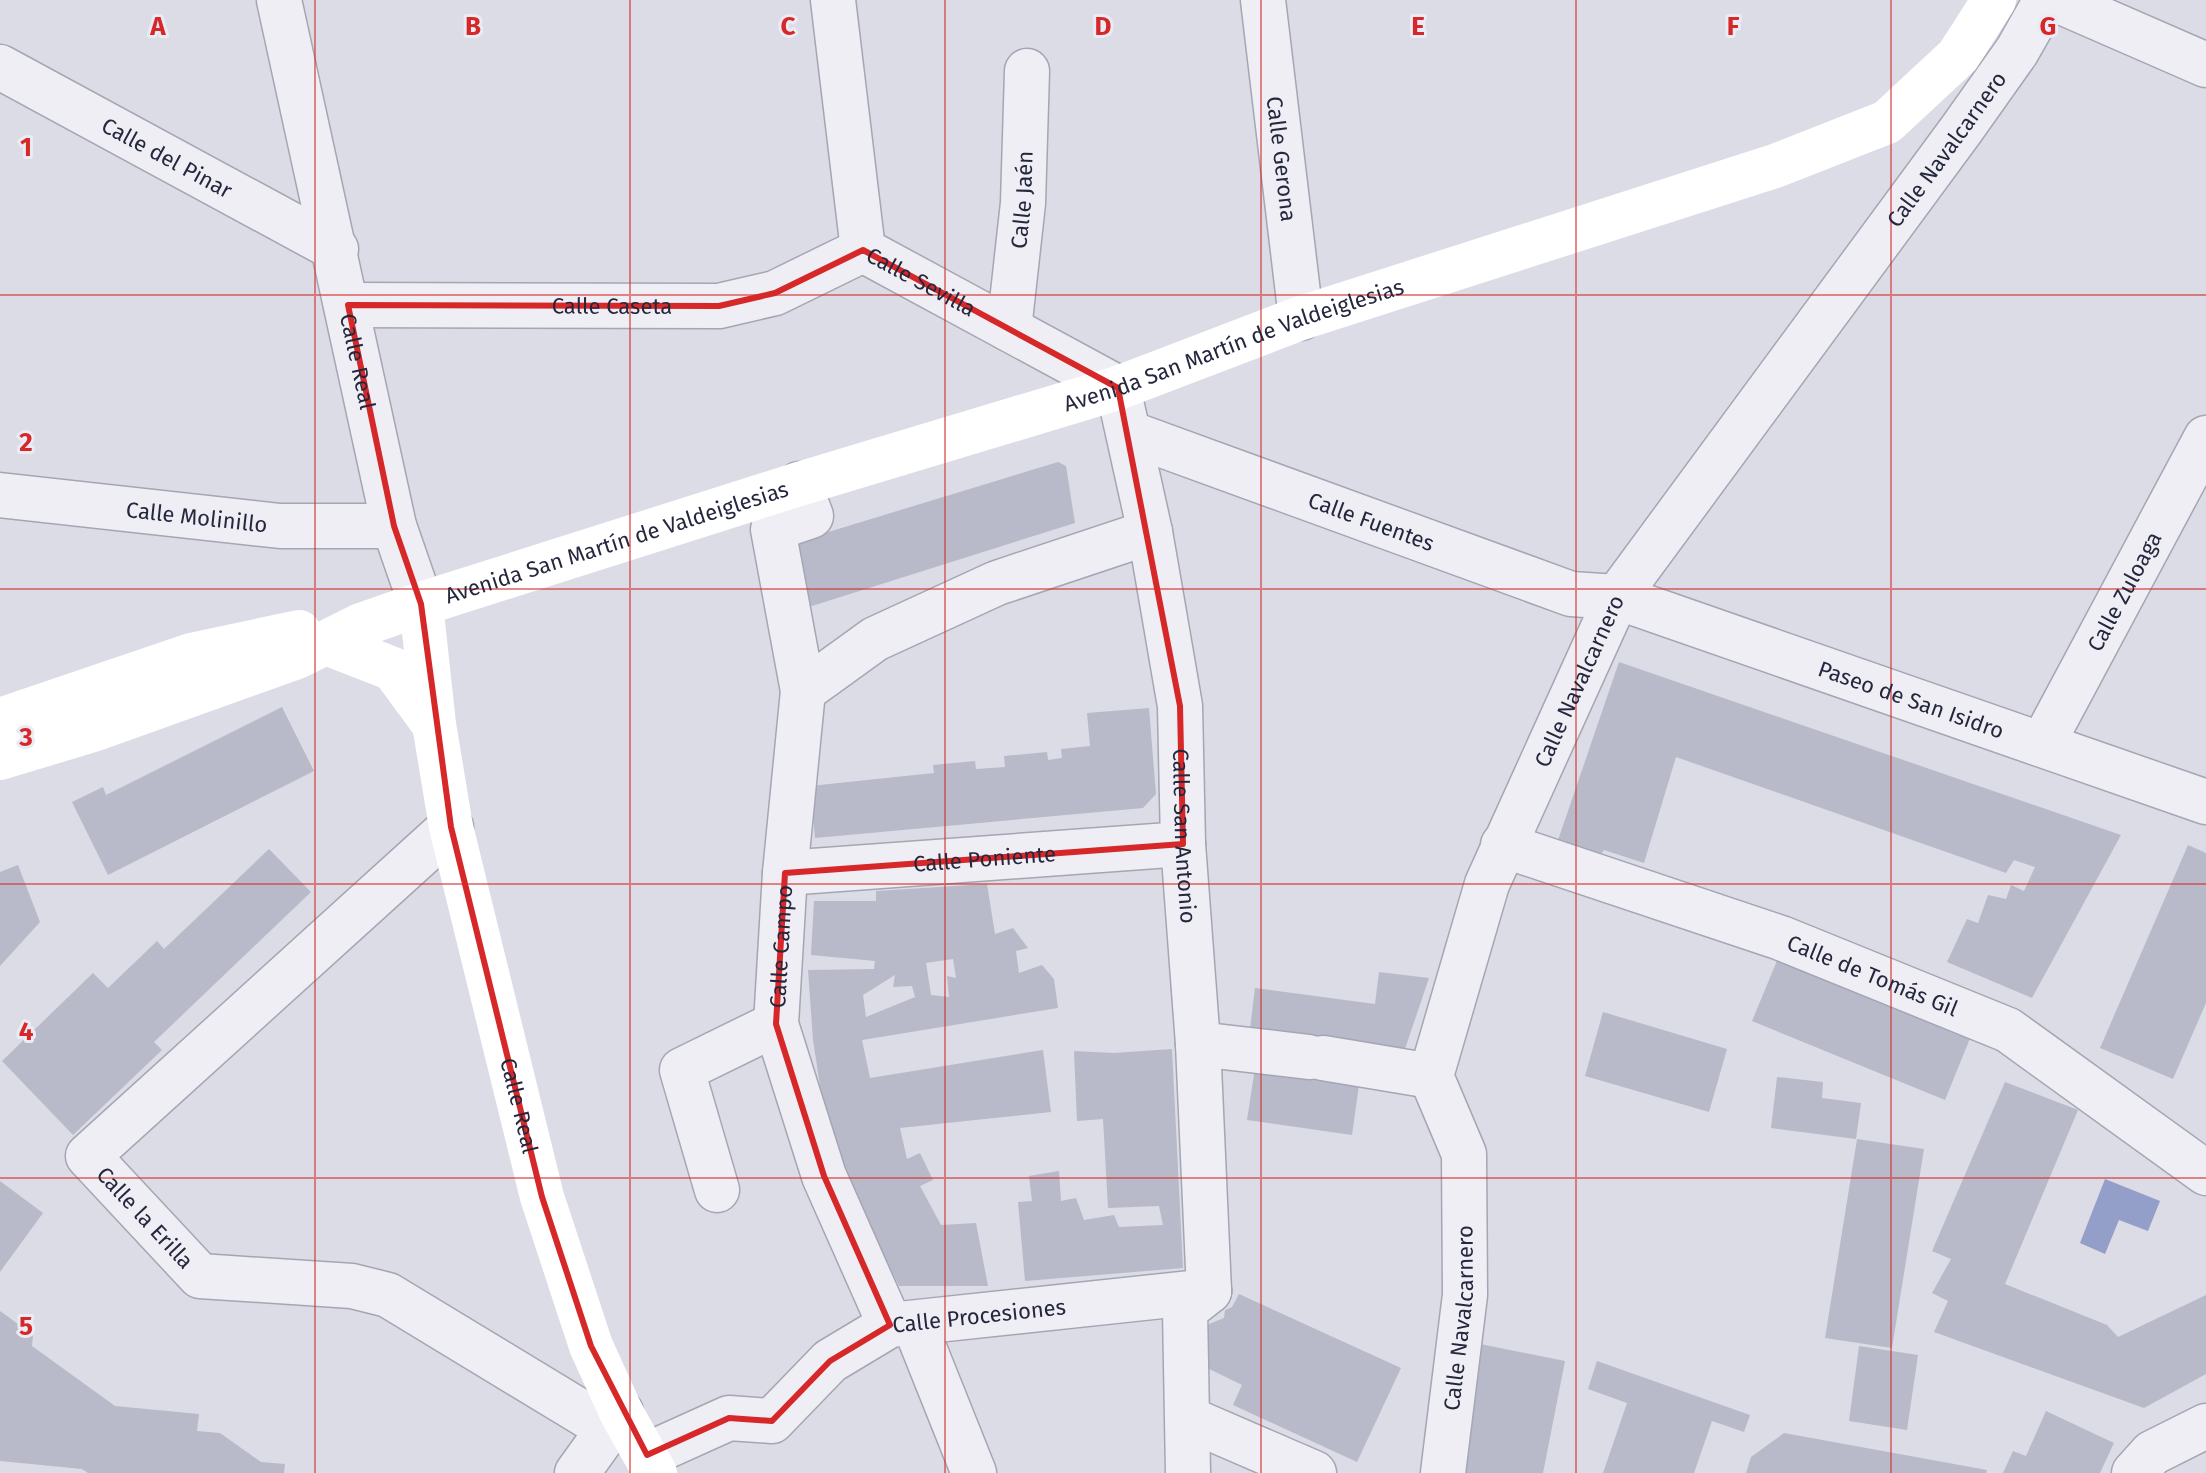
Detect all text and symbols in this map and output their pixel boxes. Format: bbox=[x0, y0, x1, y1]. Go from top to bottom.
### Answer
text: A bbox=[149, 11, 166, 42]
text: B bbox=[465, 11, 481, 42]
text: C bbox=[781, 11, 796, 42]
text: D bbox=[1095, 11, 1112, 42]
text: E bbox=[1411, 11, 1425, 42]
text: F bbox=[1727, 11, 1740, 42]
text: G bbox=[2040, 11, 2056, 42]
street label: Calle Navalcarnero bbox=[1881, 66, 2012, 232]
street label: Calle Gerona bbox=[1261, 95, 1303, 223]
street label: Calle del Pinar bbox=[97, 111, 237, 204]
text: 1 bbox=[20, 132, 32, 163]
street label: Calle Jaén bbox=[1005, 150, 1038, 250]
street label: Calle Sevilla bbox=[862, 241, 981, 322]
street label: Avenida San Martín de Valdeiglesias bbox=[1060, 273, 1407, 417]
street label: Calle Caseta bbox=[552, 292, 672, 319]
street label: Calle Real bbox=[334, 311, 382, 412]
text: 2 bbox=[19, 427, 33, 458]
street label: Avenida San Martín de Valdeiglesias bbox=[441, 475, 792, 609]
street label: Calle Fuentes bbox=[1305, 486, 1438, 557]
street label: Calle Molinillo bbox=[125, 496, 269, 538]
street label: Calle Zuloaga bbox=[2081, 527, 2167, 656]
street label: Calle Navalcarnero bbox=[1528, 591, 1630, 771]
street label: Paseo de San Isidro bbox=[1815, 655, 2008, 744]
text: 3 bbox=[18, 722, 33, 753]
street label: Calle San Antonio bbox=[1167, 748, 1202, 925]
street label: Calle Poniente bbox=[912, 840, 1057, 877]
street label: Calle Campo bbox=[763, 884, 798, 1009]
street label: Calle de Tomás Gil bbox=[1783, 928, 1962, 1022]
text: 4 bbox=[19, 1016, 34, 1047]
street label: Calle Real bbox=[495, 1055, 544, 1156]
street label: Calle la Erilla bbox=[91, 1161, 199, 1274]
street label: Calle Navalcarnero bbox=[1437, 1225, 1479, 1412]
street label: Calle Procesiones bbox=[891, 1293, 1067, 1338]
text: 5 bbox=[19, 1311, 33, 1342]

